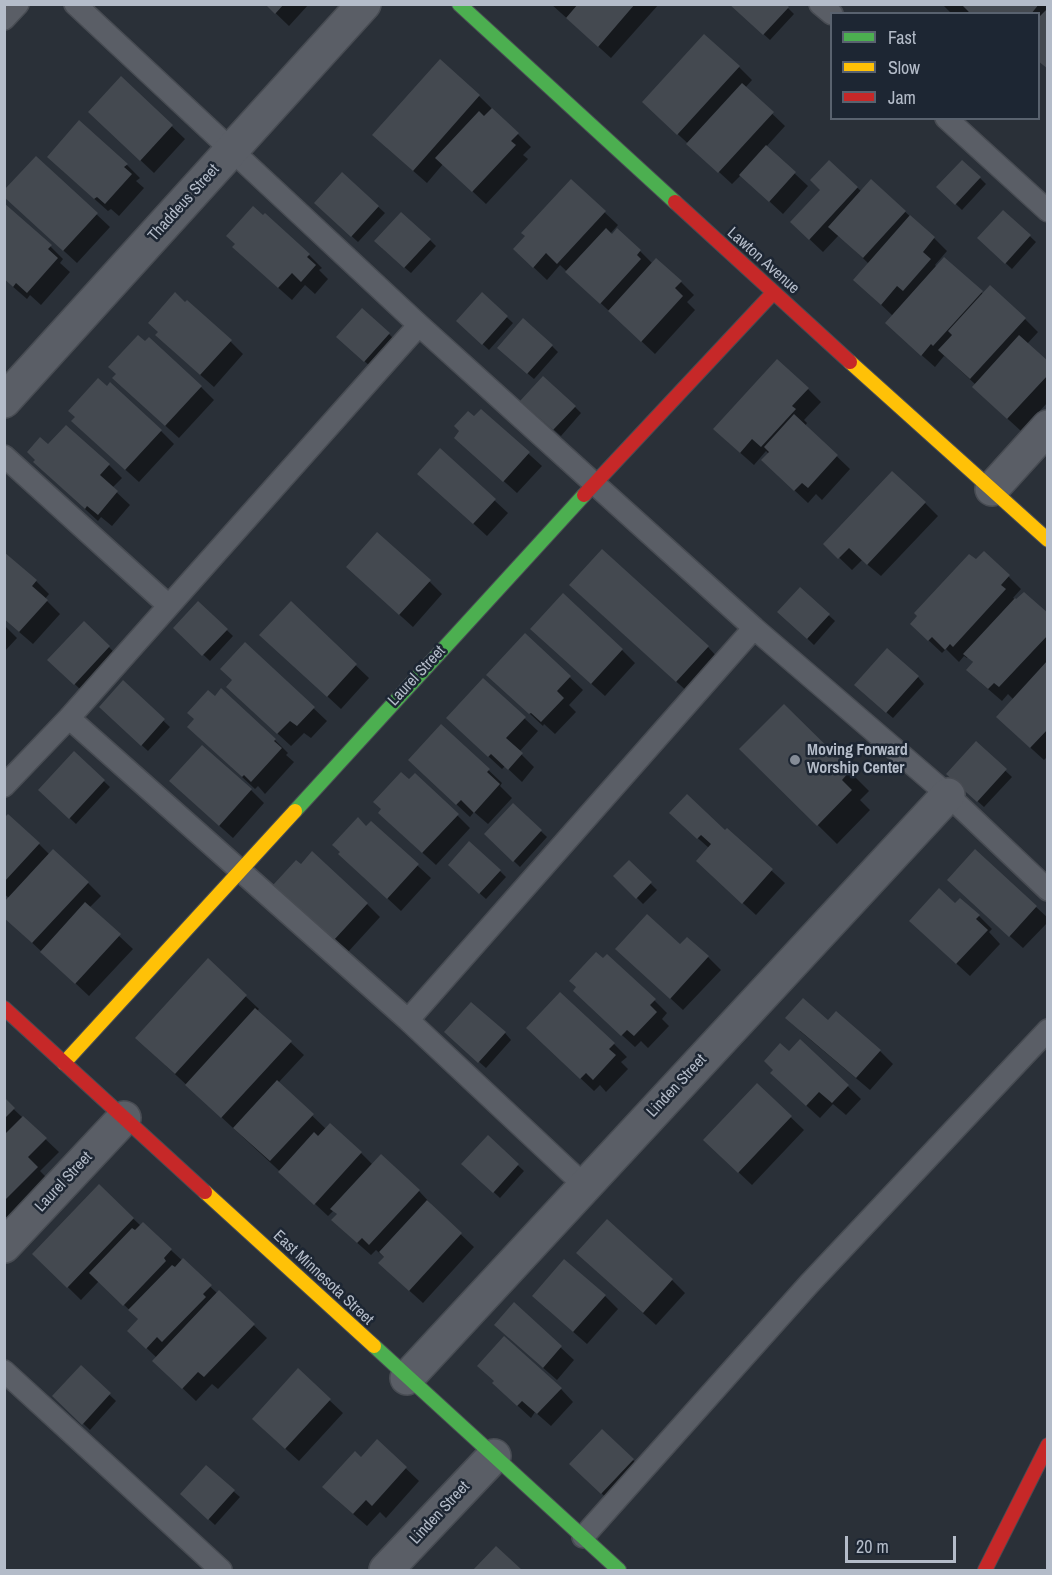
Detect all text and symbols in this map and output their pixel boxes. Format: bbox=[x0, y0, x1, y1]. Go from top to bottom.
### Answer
legend bbox=[830, 12, 1040, 120]
text: Fast bbox=[888, 25, 916, 50]
text: Slow bbox=[888, 55, 920, 80]
text: Jam bbox=[888, 85, 916, 110]
street label: Thaddeus Street bbox=[144, 161, 224, 245]
street label: Lawton Avenue bbox=[723, 224, 803, 298]
street label: Laurel Street bbox=[384, 642, 450, 710]
place label: Moving Forward Worship Center bbox=[807, 741, 908, 779]
marker: Moving Forward Worship Center bbox=[788, 753, 802, 767]
street label: Linden Street bbox=[643, 1051, 711, 1121]
street label: Laurel Street bbox=[31, 1148, 97, 1216]
street label: East Minnesota Street bbox=[269, 1227, 377, 1329]
street label: Linden Street bbox=[406, 1478, 474, 1548]
scale bar bbox=[848, 1524, 959, 1562]
text: 20 m bbox=[856, 1534, 889, 1559]

